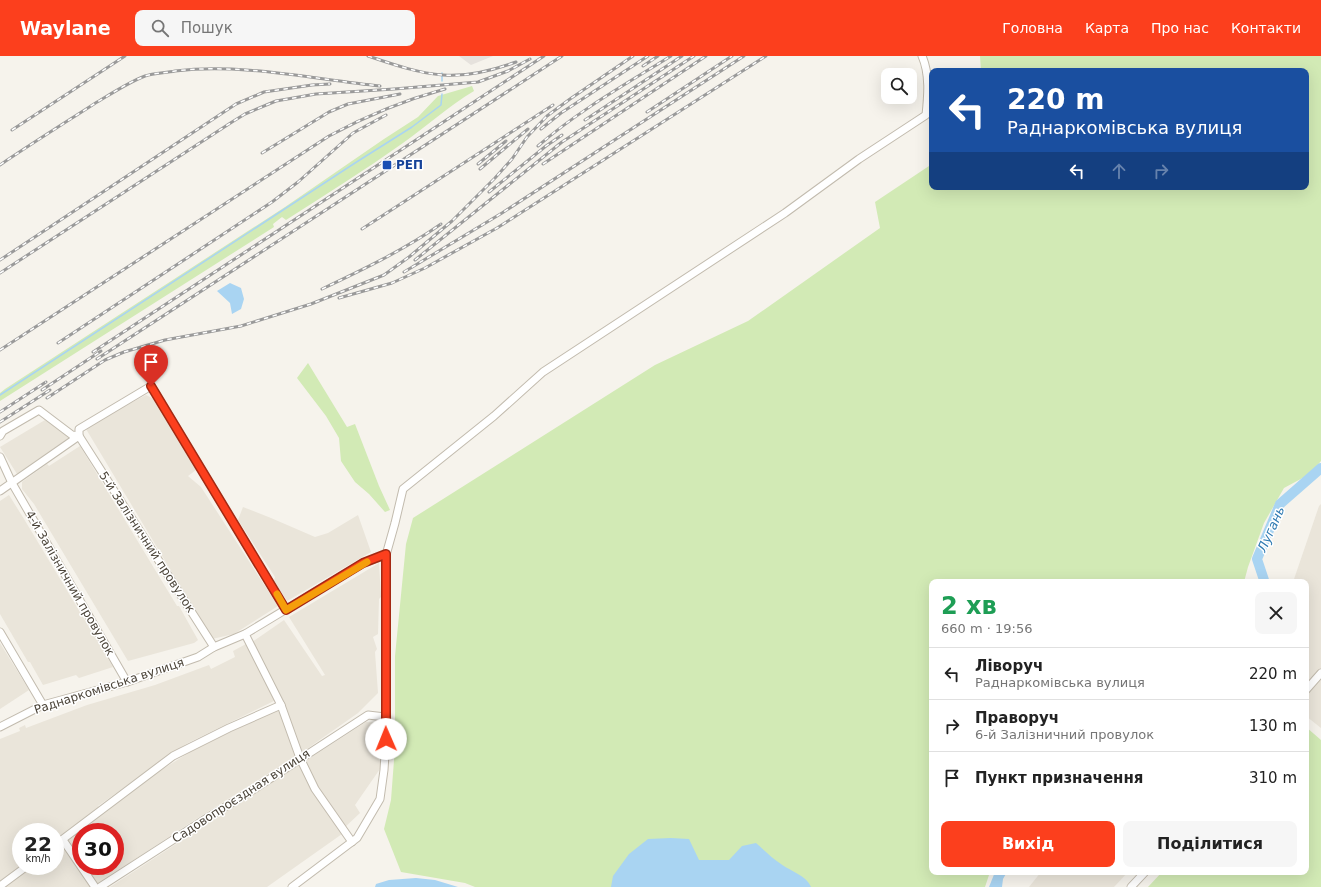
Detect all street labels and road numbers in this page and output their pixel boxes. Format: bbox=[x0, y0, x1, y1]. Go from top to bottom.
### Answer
street label: 5-й Залізничний провулок bbox=[96, 469, 198, 615]
street label: 4-й Залізничний провулок bbox=[23, 508, 117, 658]
street label: Раднаркомівська вулиця bbox=[32, 655, 186, 717]
street label: Садовопроєздная вулиця bbox=[170, 746, 312, 846]

